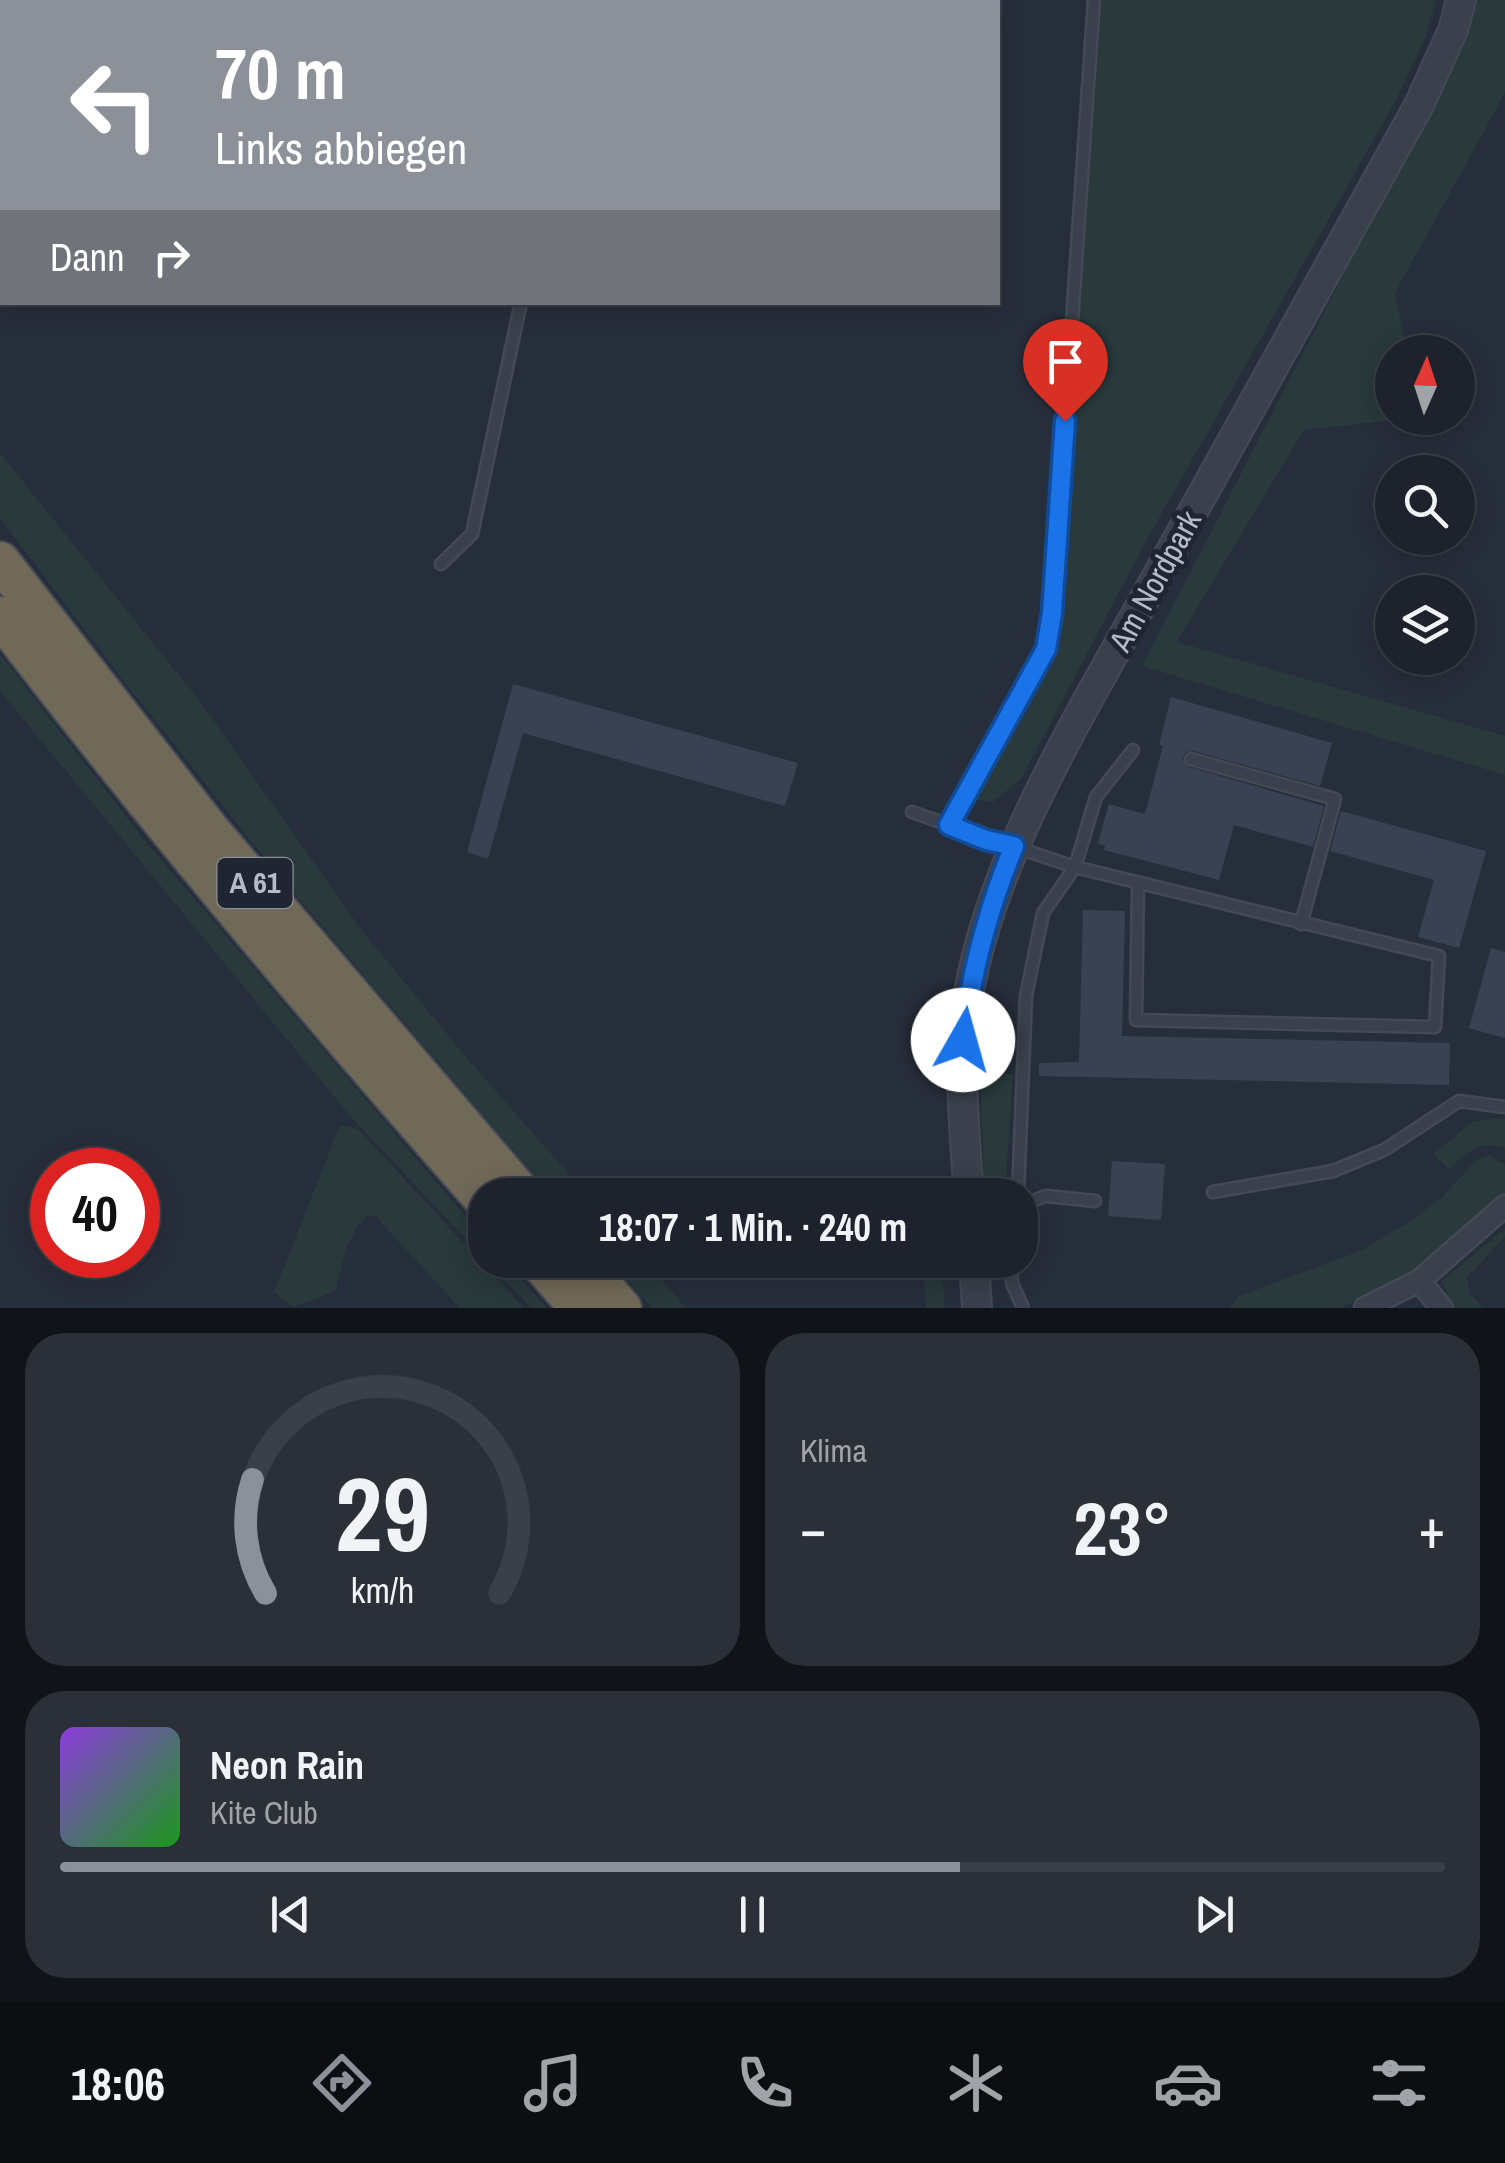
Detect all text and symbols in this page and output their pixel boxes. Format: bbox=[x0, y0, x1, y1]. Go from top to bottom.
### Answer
text: 70 m bbox=[215, 27, 346, 121]
icon: left bbox=[50, 40, 180, 170]
text: Links abbiegen bbox=[215, 117, 467, 178]
icon: right bbox=[144, 230, 199, 285]
text: Dann bbox=[50, 232, 124, 283]
pin bbox=[1023, 319, 1108, 422]
icon: arrive bbox=[1038, 334, 1093, 389]
north arrow bbox=[1375, 335, 1475, 435]
map controls bbox=[1375, 335, 1475, 675]
button: search bbox=[1375, 455, 1475, 555]
street label: Am Nordpark bbox=[1098, 502, 1211, 660]
button: layers bbox=[1375, 575, 1475, 675]
road number: A 61 bbox=[218, 858, 292, 908]
position arrow bbox=[911, 988, 1015, 1092]
speed limit sign: 40 bbox=[30, 1148, 160, 1278]
text: 18:07 · 1 Min. · 240 m bbox=[599, 1202, 907, 1253]
text: Klima bbox=[800, 1429, 867, 1472]
text: 29 bbox=[335, 1443, 430, 1583]
text: 23° bbox=[1073, 1477, 1172, 1578]
text: − bbox=[800, 1491, 826, 1565]
text: + bbox=[1419, 1491, 1445, 1565]
text: km/h bbox=[351, 1566, 414, 1614]
text: Neon Rain bbox=[210, 1740, 364, 1791]
text: Kite Club bbox=[210, 1791, 318, 1834]
icon: previous bbox=[263, 1887, 318, 1942]
icon: pause bbox=[725, 1887, 780, 1942]
icon: next bbox=[1187, 1887, 1242, 1942]
icon: directions bbox=[307, 2048, 377, 2118]
icon: music bbox=[518, 2048, 588, 2118]
icon: phone bbox=[730, 2048, 800, 2118]
icon: climate bbox=[941, 2048, 1011, 2118]
icon: car bbox=[1153, 2048, 1223, 2118]
icon: filters bbox=[1364, 2048, 1434, 2118]
text: 18:06 bbox=[71, 2053, 165, 2114]

